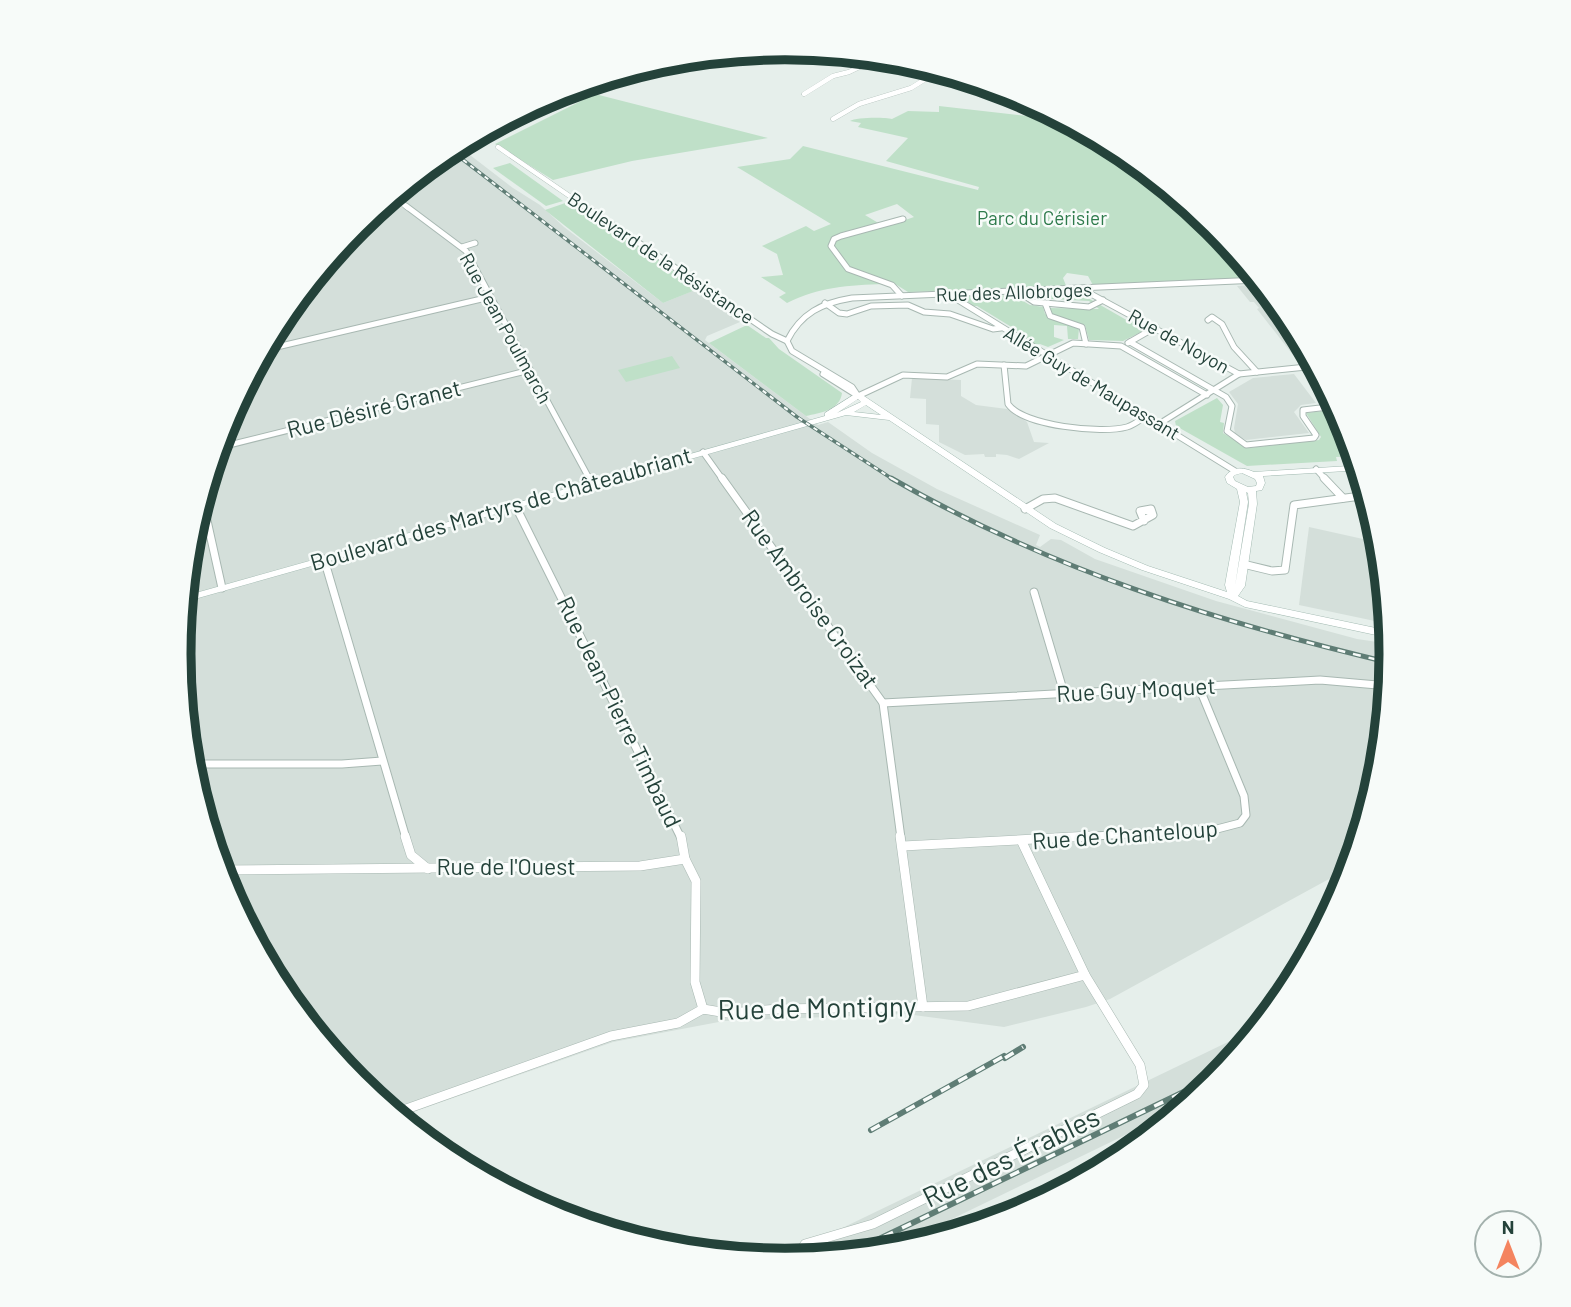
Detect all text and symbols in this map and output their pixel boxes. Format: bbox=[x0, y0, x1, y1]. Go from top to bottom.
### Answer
street label: Boulevard de la Résistance bbox=[564, 187, 759, 329]
park label: Parc du Cérisier bbox=[977, 206, 1107, 229]
street label: Rue Jean Poulmarch bbox=[455, 248, 557, 407]
street label: Rue des Allobroges bbox=[935, 277, 1093, 306]
street label: Rue de Noyon bbox=[1125, 303, 1234, 378]
street label: Allée Guy de Maupassant bbox=[1000, 321, 1185, 444]
street label: Rue Désiré Granet bbox=[284, 373, 464, 443]
street label: Boulevard des Martyrs de Châteaubriant bbox=[307, 440, 695, 576]
street label: Rue Ambroise Croizat bbox=[737, 504, 885, 693]
street label: Rue Jean-Pierre Timbaud bbox=[552, 591, 688, 832]
street label: Rue Guy Moquet bbox=[1056, 671, 1216, 707]
street label: Rue de Chanteloup bbox=[1031, 814, 1219, 854]
street label: Rue de l'Ouest bbox=[436, 852, 576, 880]
street label: Rue de Montigny bbox=[717, 988, 917, 1026]
street label: Rue des Érables bbox=[916, 1099, 1105, 1214]
north arrow bbox=[1473, 1209, 1543, 1279]
text: N bbox=[1502, 1215, 1514, 1238]

